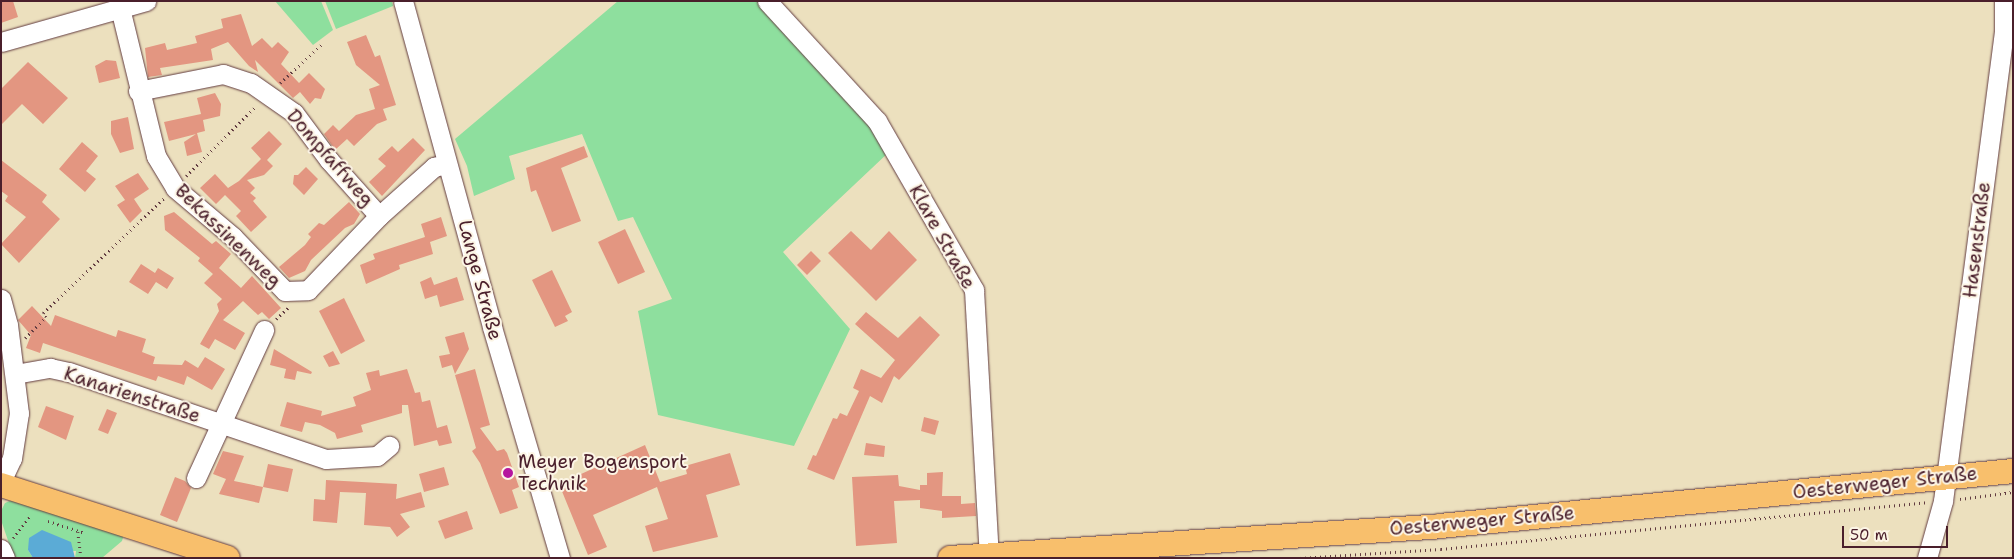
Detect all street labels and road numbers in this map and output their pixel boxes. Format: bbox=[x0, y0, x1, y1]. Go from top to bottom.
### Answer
street label: Dompfaffweg bbox=[282, 105, 378, 211]
street label: Bekassinenweg bbox=[170, 180, 286, 292]
street label: Klare Straße bbox=[904, 181, 980, 293]
street label: Hasenstraße bbox=[1959, 181, 1995, 299]
street label: Lange Straße bbox=[453, 217, 507, 343]
street label: Kanarienstraße bbox=[61, 362, 203, 428]
street label: Oesterweger Straße bbox=[1792, 462, 1978, 504]
street label: Oesterweger Straße bbox=[1389, 502, 1575, 540]

